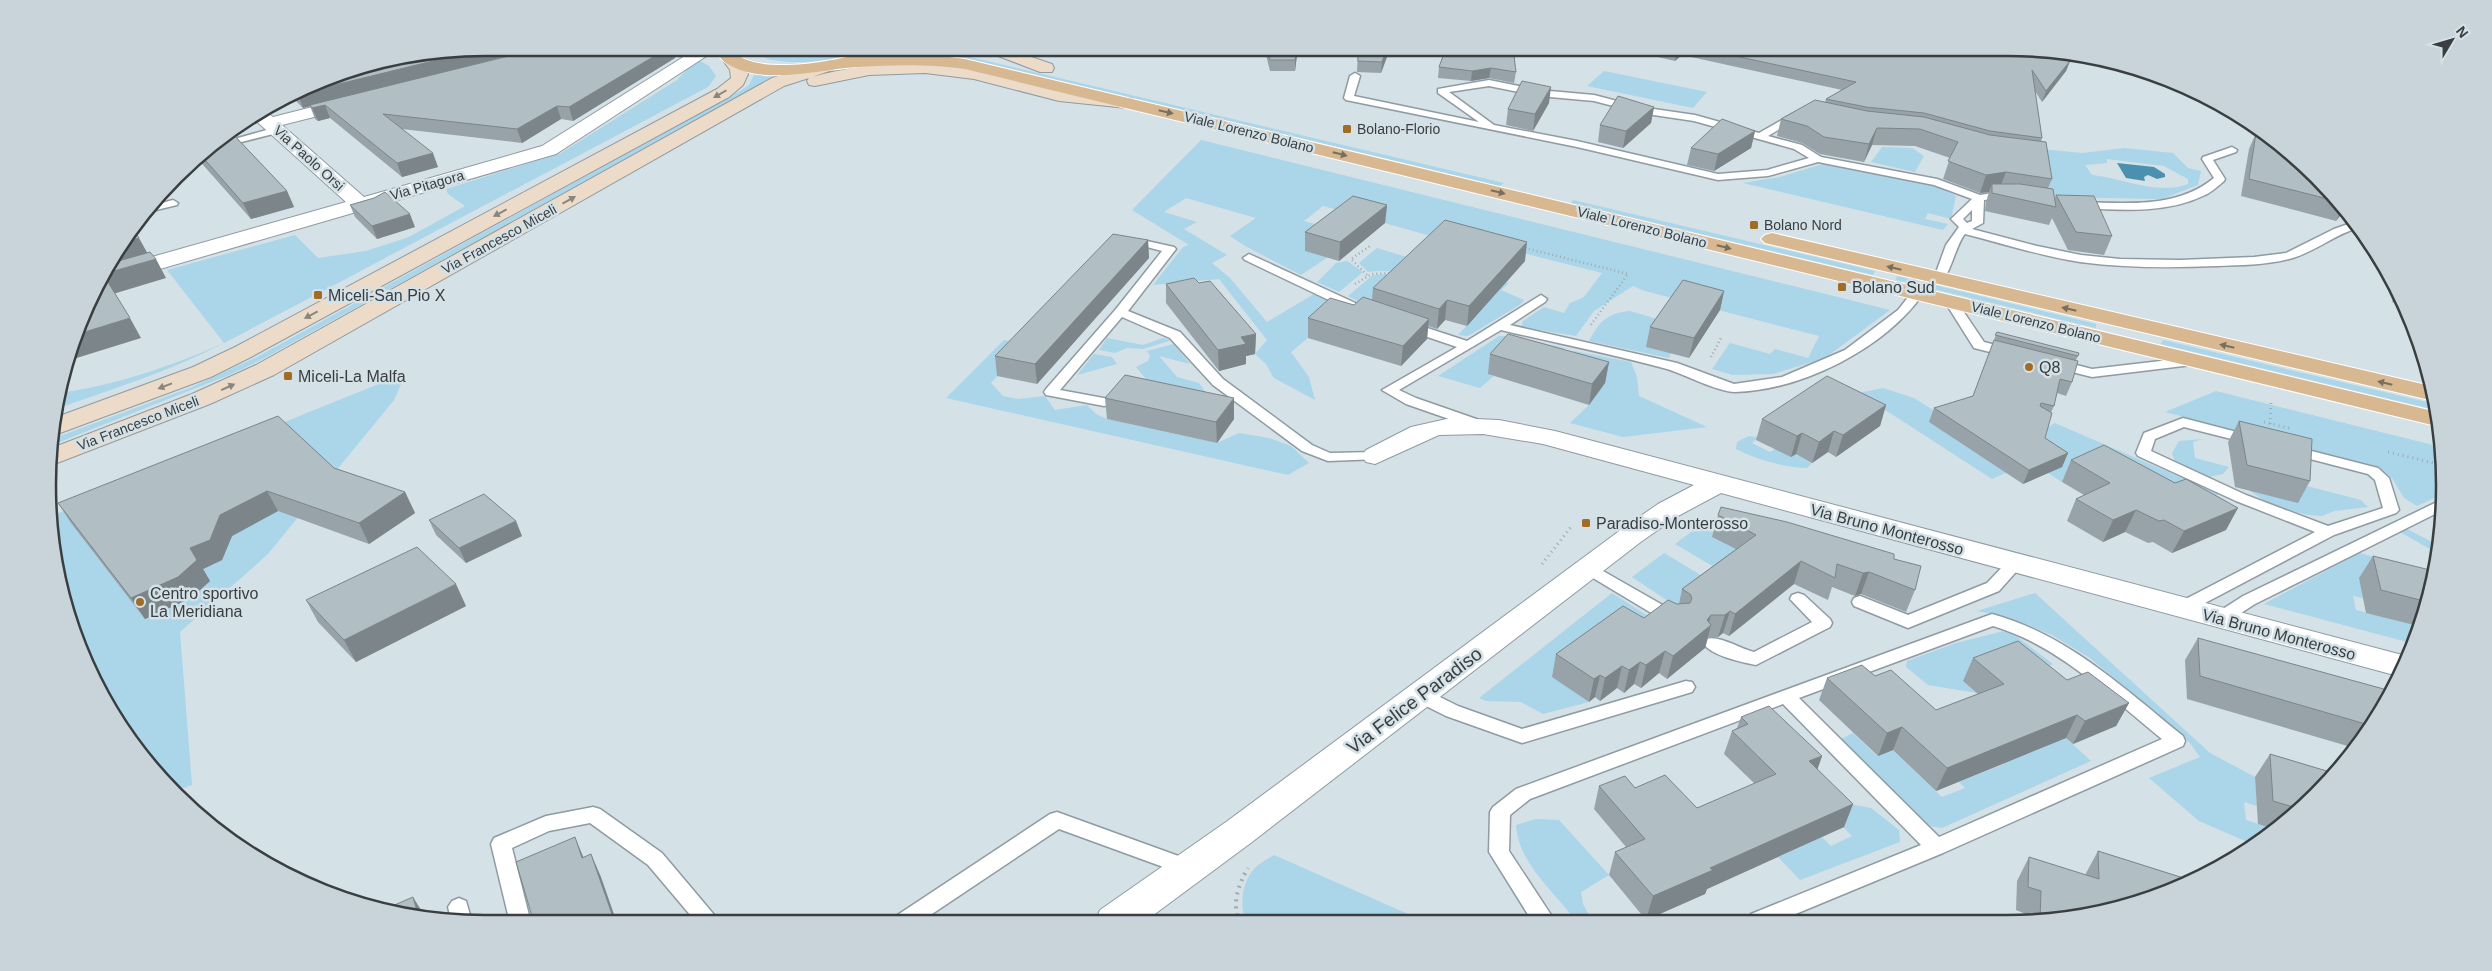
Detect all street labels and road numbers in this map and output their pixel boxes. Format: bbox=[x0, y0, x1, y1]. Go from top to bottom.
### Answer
street label: Viale Lorenzo Bolano bbox=[1183, 108, 1316, 156]
street label: Via Paolo Orsi bbox=[270, 122, 348, 194]
street label: Via Pitagora bbox=[388, 167, 466, 203]
street label: Via Francesco Miceli bbox=[439, 201, 559, 277]
street label: Viale Lorenzo Bolano bbox=[1576, 203, 1709, 251]
street label: Viale Lorenzo Bolano bbox=[1970, 298, 2103, 346]
street label: Via Francesco Miceli bbox=[75, 392, 201, 454]
street label: Via Bruno Monterosso bbox=[1808, 501, 1965, 558]
street label: Via Bruno Monterosso bbox=[2200, 606, 2357, 663]
street label: Via Felice Paradiso bbox=[1343, 643, 1486, 758]

